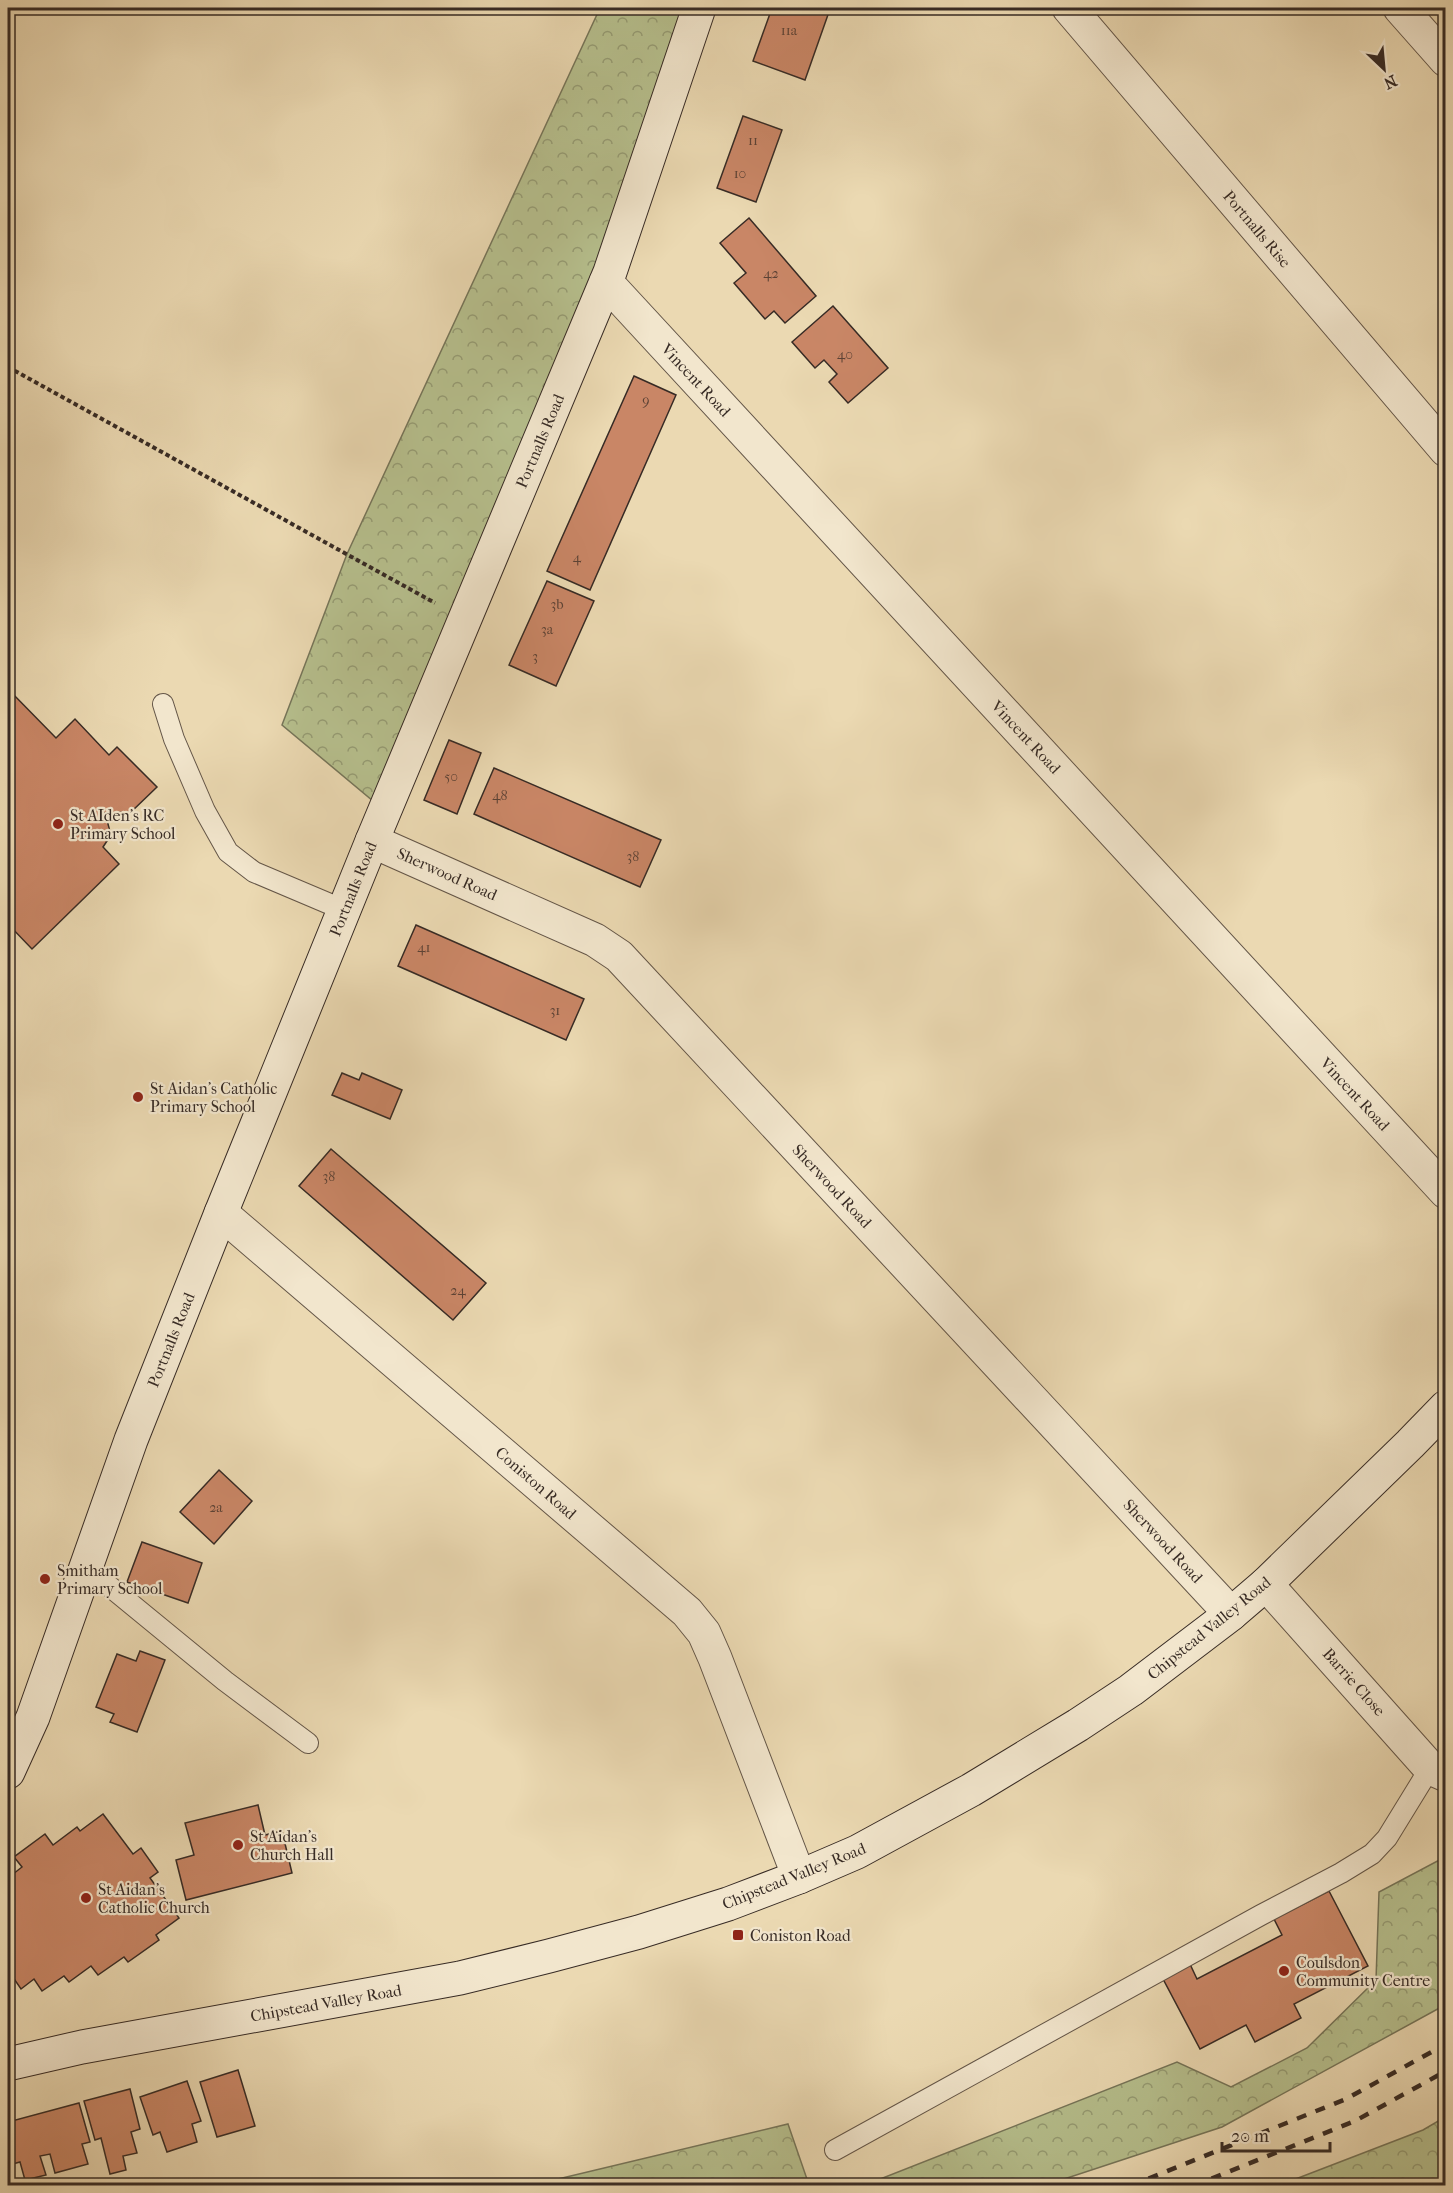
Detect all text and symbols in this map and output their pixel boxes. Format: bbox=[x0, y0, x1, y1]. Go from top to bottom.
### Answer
house number: 11a bbox=[781, 22, 798, 39]
north arrow bbox=[1354, 39, 1414, 99]
text: N bbox=[1380, 71, 1400, 94]
house number: 11 bbox=[748, 132, 758, 149]
house number: 10 bbox=[734, 165, 746, 182]
street label: Portnalls Rise bbox=[1219, 187, 1295, 272]
house number: 42 bbox=[763, 265, 779, 282]
street label: Vincent Road bbox=[657, 339, 735, 421]
house number: 40 bbox=[837, 346, 853, 363]
street label: Portnalls Road bbox=[512, 391, 568, 491]
house number: 9 bbox=[642, 392, 650, 409]
house number: 4 bbox=[573, 549, 582, 566]
house number: 3b bbox=[550, 596, 564, 613]
house number: 3a bbox=[541, 621, 554, 638]
house number: 3 bbox=[532, 648, 538, 665]
street label: Vincent Road bbox=[987, 696, 1065, 778]
house number: 50 bbox=[444, 768, 458, 785]
house number: 48 bbox=[492, 787, 508, 804]
place label: St AIden's RC Primary School bbox=[70, 806, 176, 843]
marker: St AIden's RC Primary School bbox=[51, 817, 65, 831]
street label: Portnalls Road bbox=[325, 839, 381, 939]
street label: Sherwood Road bbox=[394, 843, 500, 905]
house number: 38 bbox=[627, 848, 639, 865]
house number: 41 bbox=[417, 939, 431, 956]
house number: 31 bbox=[550, 1002, 560, 1019]
street label: Vincent Road bbox=[1316, 1053, 1394, 1135]
place label: St Aidan's Catholic Primary School bbox=[150, 1079, 277, 1116]
marker: St Aidan's Catholic Primary School bbox=[131, 1090, 145, 1104]
street label: Sherwood Road bbox=[788, 1140, 876, 1232]
house number: 38 bbox=[323, 1168, 335, 1185]
house number: 24 bbox=[450, 1282, 466, 1299]
street label: Portnalls Road bbox=[143, 1290, 199, 1390]
street label: Coniston Road bbox=[492, 1443, 580, 1523]
street label: Sherwood Road bbox=[1119, 1495, 1207, 1587]
house number: 2a bbox=[209, 1499, 223, 1516]
place label: Smitham Primary School bbox=[57, 1561, 163, 1598]
marker: Smitham Primary School bbox=[38, 1572, 52, 1586]
street label: Chipstead Valley Road bbox=[1144, 1572, 1275, 1684]
street label: Barrie Close bbox=[1319, 1644, 1389, 1720]
place label: St Aidan's Church Hall bbox=[250, 1827, 334, 1864]
marker: St Aidan's Church Hall bbox=[231, 1838, 245, 1852]
street label: Chipstead Valley Road bbox=[719, 1838, 869, 1913]
place label: St Aidan's Catholic Church bbox=[98, 1880, 210, 1917]
marker: St Aidan's Catholic Church bbox=[79, 1891, 93, 1905]
place label: Coniston Road bbox=[750, 1926, 851, 1945]
marker: Coniston Road bbox=[731, 1928, 745, 1942]
place label: Coulsdon Community Centre bbox=[1296, 1953, 1430, 1990]
marker: Coulsdon Community Centre bbox=[1277, 1964, 1291, 1978]
street label: Chipstead Valley Road bbox=[249, 1980, 403, 2026]
scale bar bbox=[1222, 2115, 1330, 2153]
text: 20 m bbox=[1231, 2126, 1269, 2147]

